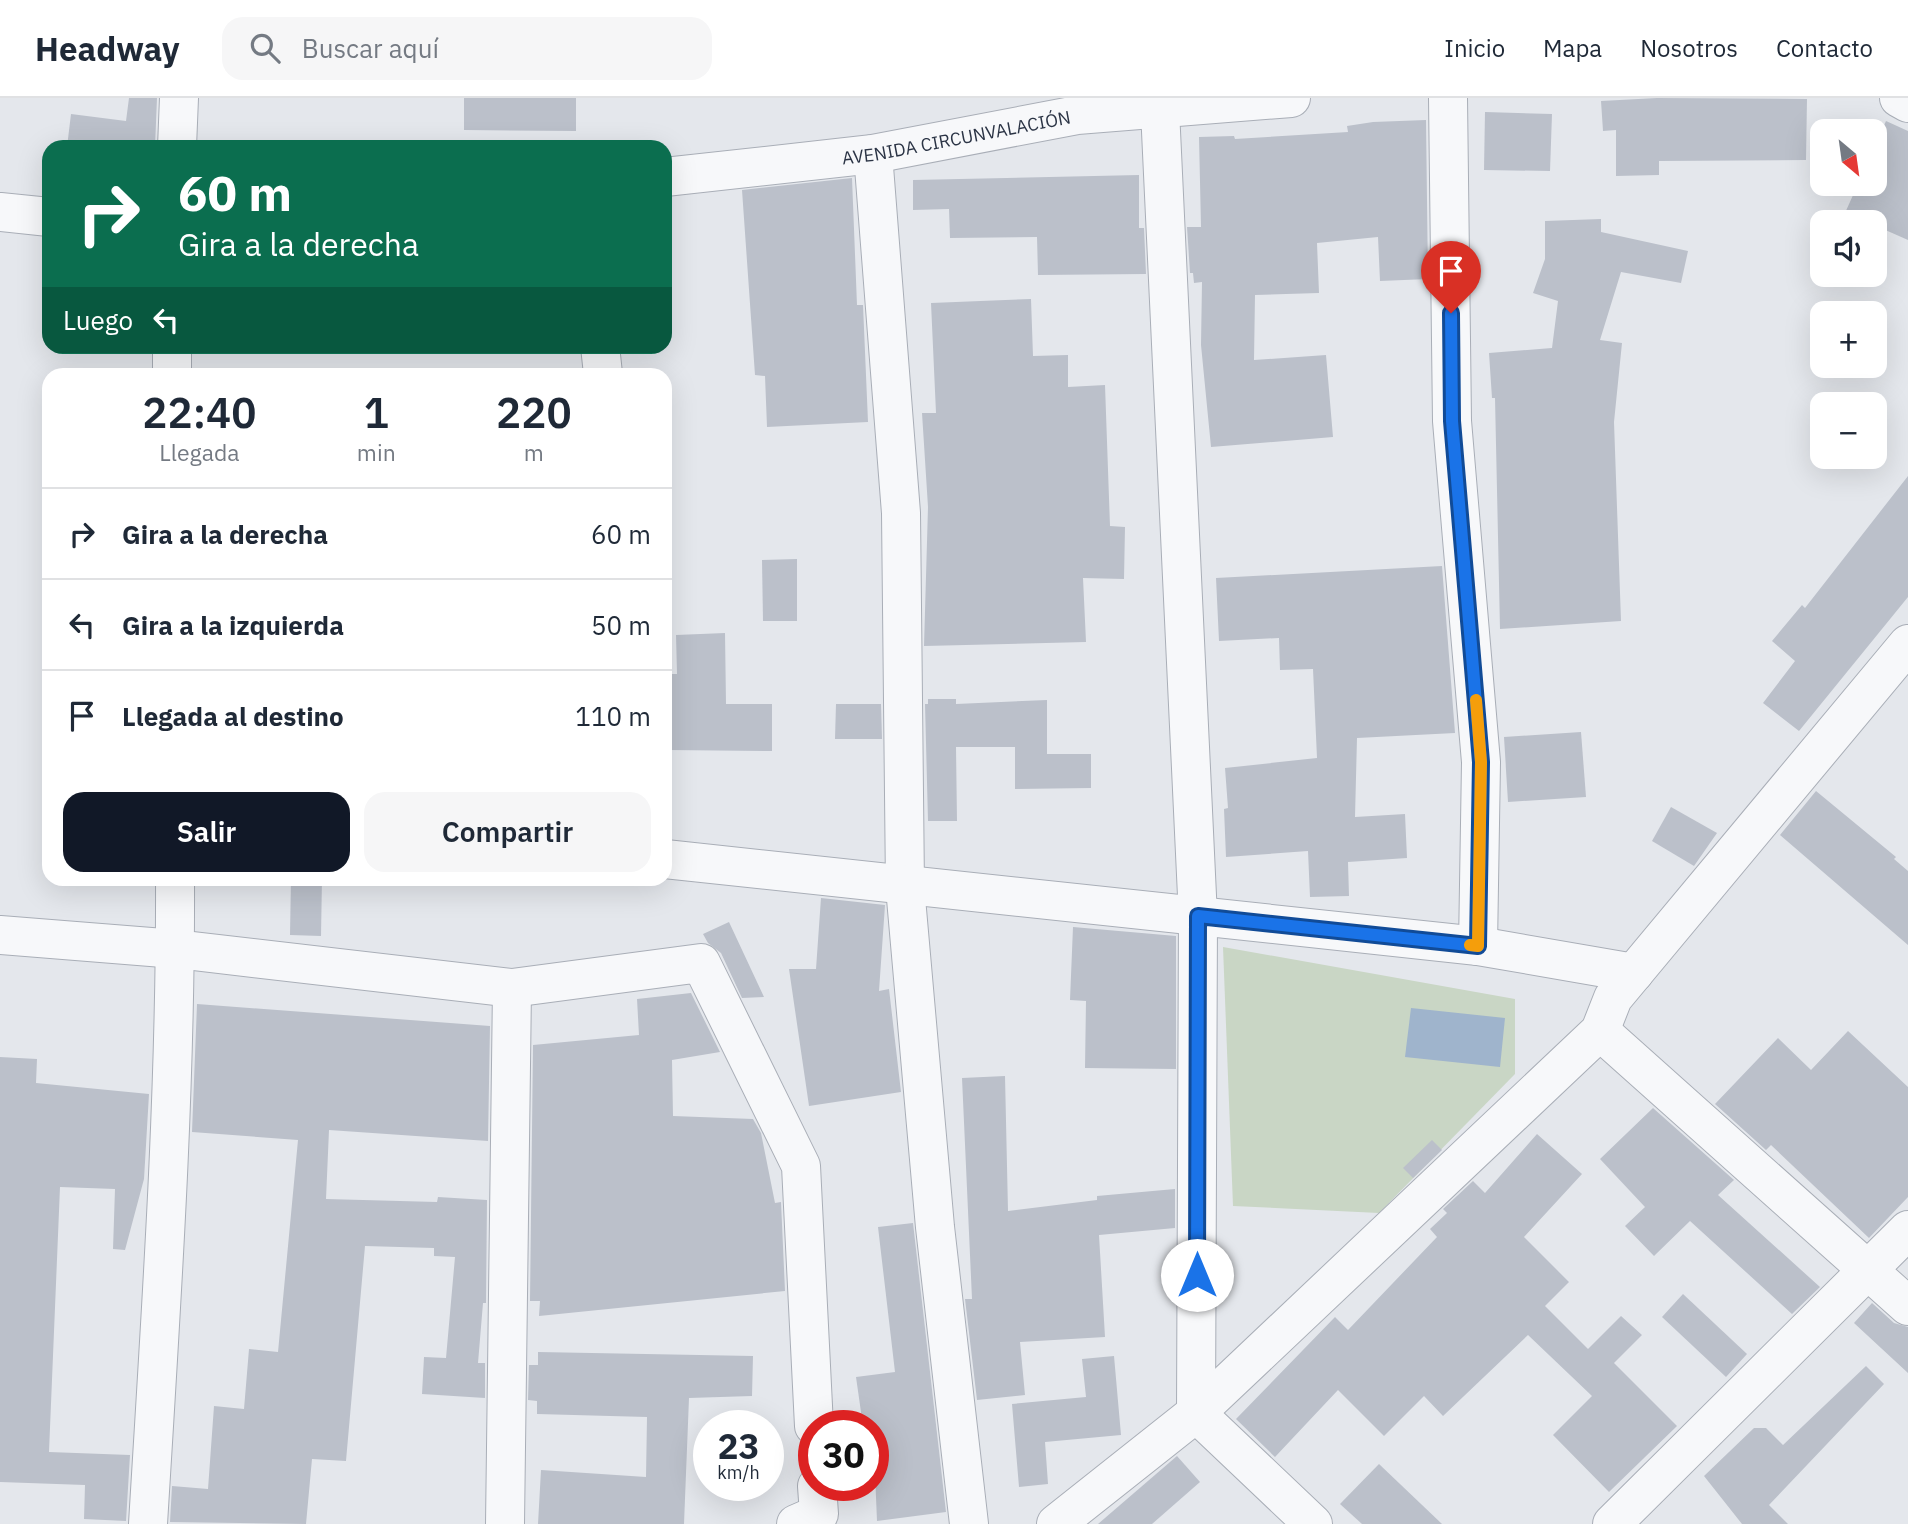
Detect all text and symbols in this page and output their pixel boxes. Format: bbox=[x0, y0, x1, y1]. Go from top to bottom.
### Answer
search box bbox=[222, 17, 712, 80]
text: Headway bbox=[35, 27, 180, 70]
icon: search bbox=[246, 29, 284, 67]
text: Buscar aquí bbox=[302, 31, 439, 65]
text: Inicio bbox=[1444, 32, 1505, 64]
text: Mapa bbox=[1543, 32, 1602, 64]
text: Nosotros bbox=[1640, 32, 1738, 64]
text: Contacto bbox=[1776, 32, 1873, 64]
street label: AVENIDA CIRCUNVALACIÓN bbox=[841, 105, 1072, 169]
north arrow bbox=[1810, 119, 1886, 196]
map controls bbox=[1810, 119, 1887, 469]
text: 60 m bbox=[178, 161, 292, 224]
icon: right bbox=[63, 168, 154, 259]
button: sound bbox=[1810, 210, 1887, 287]
text: Gira a la derecha bbox=[178, 223, 419, 265]
pin bbox=[1421, 241, 1481, 313]
icon: arrive bbox=[1432, 252, 1470, 290]
icon: left bbox=[147, 301, 185, 339]
button: + bbox=[1810, 301, 1887, 378]
text: Luego bbox=[63, 303, 133, 337]
text: 22:40 bbox=[142, 385, 257, 440]
text: 1 bbox=[364, 385, 389, 440]
text: 220 bbox=[496, 385, 572, 440]
button: − bbox=[1810, 392, 1887, 469]
text: Llegada bbox=[159, 437, 240, 467]
text: min bbox=[357, 437, 396, 467]
text: m bbox=[524, 437, 544, 467]
icon: right bbox=[63, 515, 101, 553]
text: Gira a la derecha bbox=[122, 517, 328, 551]
text: 60 m bbox=[591, 517, 651, 551]
icon: left bbox=[63, 606, 101, 644]
text: Gira a la izquierda bbox=[122, 608, 344, 642]
text: 50 m bbox=[591, 608, 651, 642]
icon: arrive bbox=[63, 697, 101, 735]
text: Llegada al destino bbox=[122, 699, 344, 733]
text: 110 m bbox=[575, 699, 651, 733]
button: Salir bbox=[63, 792, 350, 872]
button: Compartir bbox=[364, 792, 651, 872]
position arrow bbox=[1160, 1238, 1234, 1312]
speed limit sign: 30 bbox=[798, 1410, 889, 1501]
text: 23 bbox=[717, 1423, 760, 1469]
text: km/h bbox=[717, 1461, 760, 1484]

